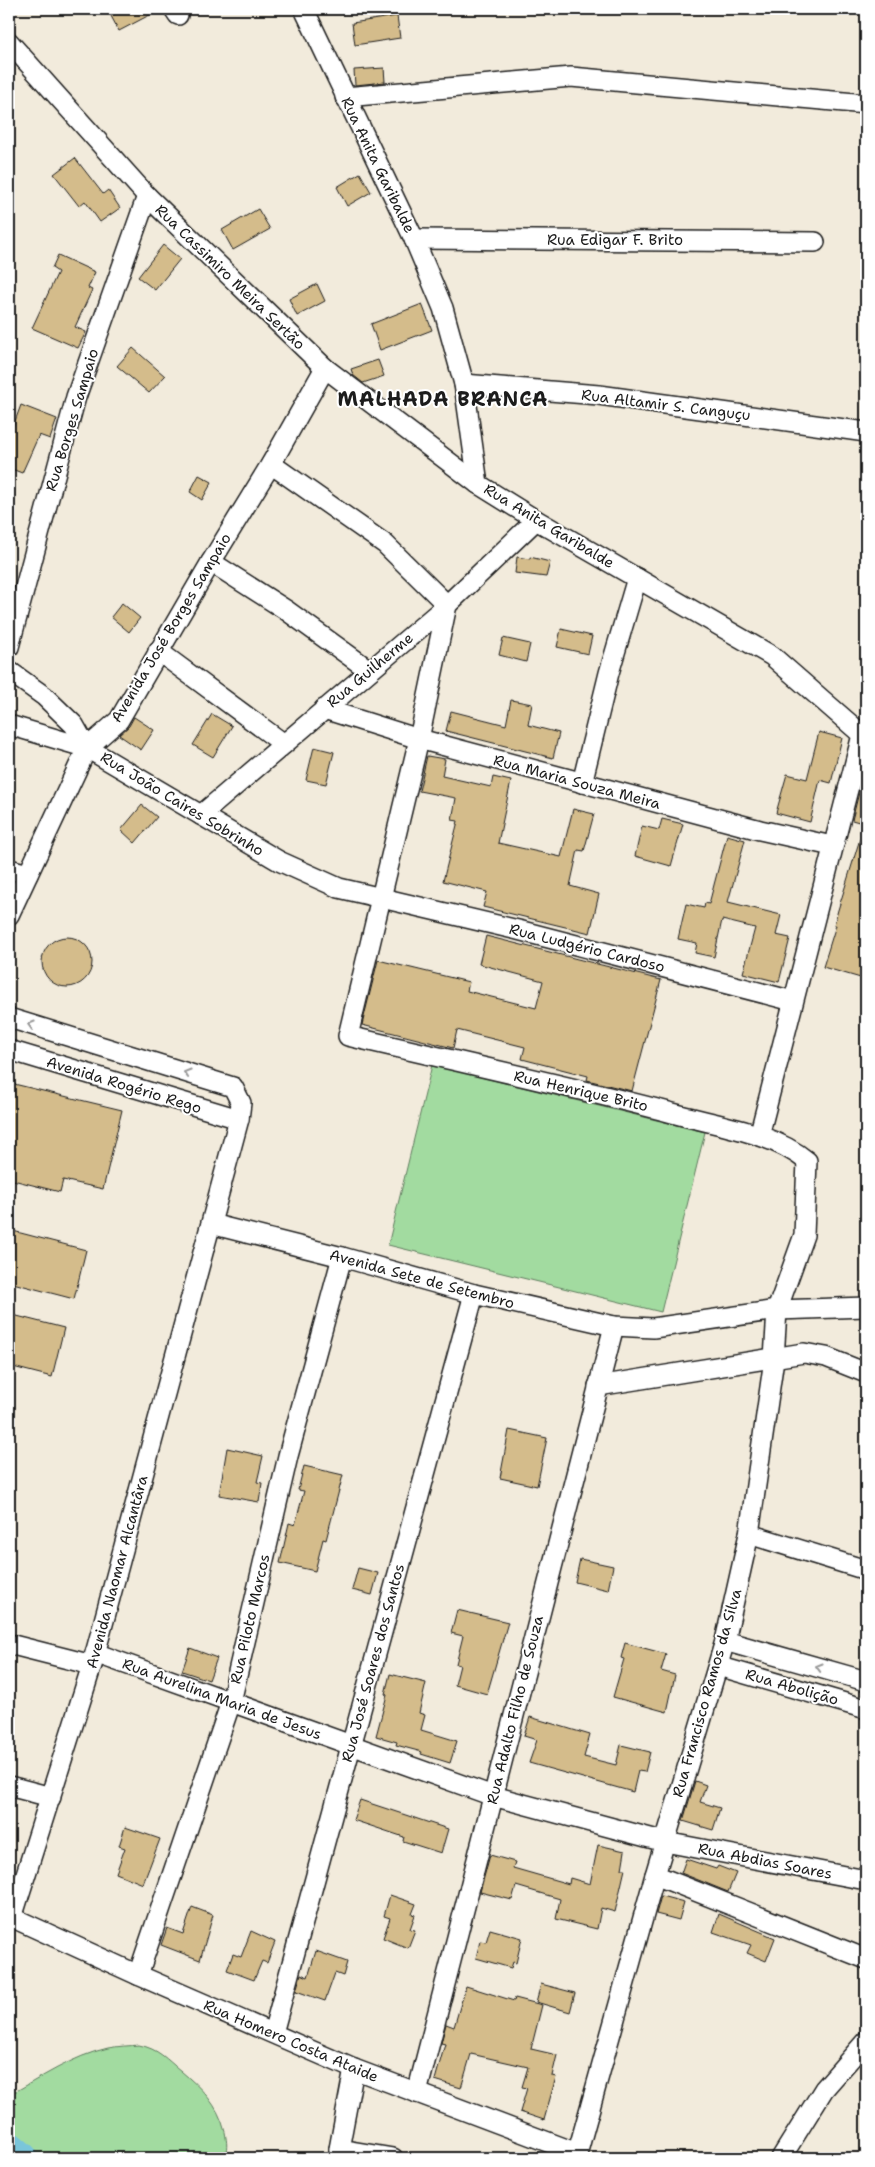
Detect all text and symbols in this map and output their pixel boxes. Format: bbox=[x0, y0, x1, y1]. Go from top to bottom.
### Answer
street label: Rua Anita Garibalde bbox=[336, 94, 420, 236]
street label: Rua Cassimiro Meira Sertão bbox=[151, 200, 309, 354]
street label: Rua Edigar F. Brito bbox=[547, 230, 683, 250]
street label: Rua Borges Sampaio bbox=[41, 346, 103, 494]
street label: Rua Altamir S. Canguçu bbox=[580, 385, 752, 425]
district label: MALHADA BRANCA bbox=[338, 386, 548, 412]
street label: Rua Anita Garibalde bbox=[480, 479, 618, 573]
street label: Avenida José Borges Sampaio bbox=[106, 530, 236, 726]
street label: Rua Guilherme bbox=[323, 628, 417, 712]
street label: Rua João Caires Sobrinho bbox=[97, 747, 267, 861]
street label: Rua Maria Souza Meira bbox=[491, 750, 663, 814]
street label: Rua Ludgério Cardoso bbox=[507, 919, 667, 977]
one-way arrow bbox=[28, 1020, 36, 1030]
street label: Avenida Rogério Rego bbox=[44, 1052, 204, 1118]
street label: Rua Henrique Brito bbox=[512, 1066, 650, 1116]
one-way arrow bbox=[183, 1068, 191, 1078]
street label: Avenida Sete de Setembro bbox=[327, 1245, 517, 1313]
street label: Avenida Naomar Alcantâra bbox=[82, 1473, 153, 1671]
street label: Rua Piloto Marcos bbox=[225, 1552, 275, 1686]
street label: Rua José Soares dos Santos bbox=[337, 1562, 409, 1764]
street label: Rua Francisco Ramos da Silva bbox=[668, 1586, 747, 1800]
street label: Rua Adalto Filho de Souza bbox=[482, 1613, 548, 1807]
street label: Rua Aurelina Maria de Jesus bbox=[120, 1654, 324, 1744]
one-way arrow bbox=[815, 1662, 824, 1673]
street label: Rua Abolição bbox=[743, 1664, 841, 1710]
street label: Rua Abdias Soares bbox=[696, 1838, 834, 1884]
street label: Rua Homero Costa Ataide bbox=[200, 1995, 382, 2087]

